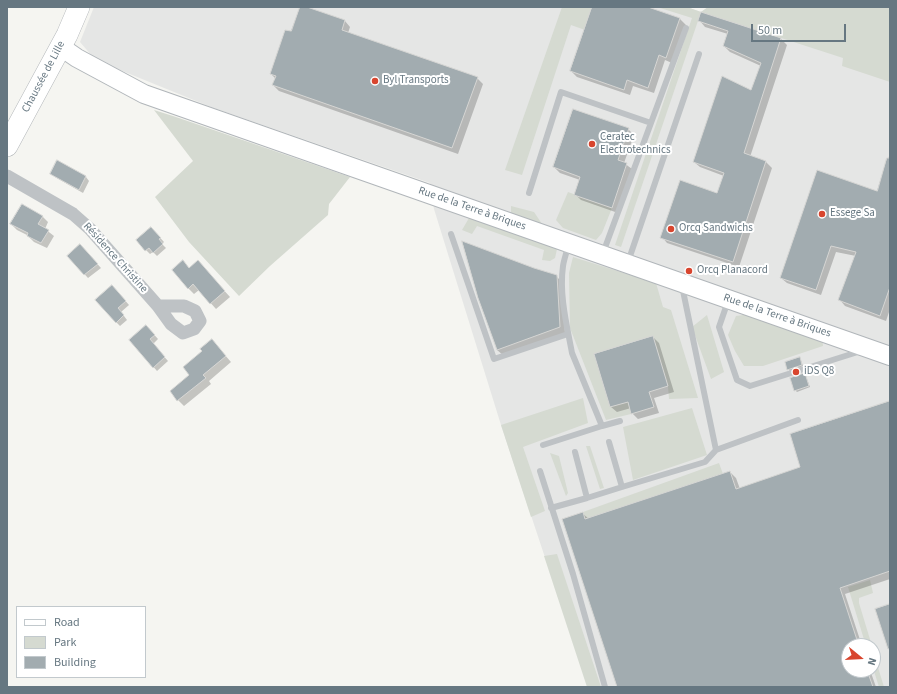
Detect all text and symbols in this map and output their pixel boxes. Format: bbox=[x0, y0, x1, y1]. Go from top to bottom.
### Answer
scale bar bbox=[753, 16, 848, 42]
text: 50 m bbox=[758, 22, 782, 39]
street label: Chaussée de Lille bbox=[20, 39, 68, 115]
place label: Byl Transports bbox=[383, 74, 449, 88]
marker: Byl Transports bbox=[370, 76, 380, 86]
place label: Ceratec Electrotechnics bbox=[600, 131, 671, 157]
marker: Ceratec Electrotechnics bbox=[587, 139, 597, 149]
street label: Rue de la Terre à Briques bbox=[416, 184, 528, 234]
place label: Essege Sa bbox=[830, 207, 875, 221]
marker: Essege Sa bbox=[817, 209, 827, 219]
street label: Résidence Christine bbox=[80, 220, 150, 296]
place label: Orcq Sandwichs bbox=[679, 222, 753, 236]
marker: Orcq Sandwichs bbox=[666, 224, 676, 234]
place label: Orcq Planacord bbox=[697, 264, 768, 278]
marker: Orcq Planacord bbox=[684, 266, 694, 276]
street label: Rue de la Terre à Briques bbox=[721, 291, 833, 341]
place label: iDS Q8 bbox=[804, 365, 834, 379]
marker: iDS Q8 bbox=[791, 367, 801, 377]
legend bbox=[16, 606, 146, 678]
text: Road bbox=[54, 614, 80, 631]
text: Park bbox=[54, 634, 76, 651]
north arrow bbox=[841, 638, 881, 678]
text: Building bbox=[54, 654, 96, 671]
text: N bbox=[864, 656, 880, 667]

